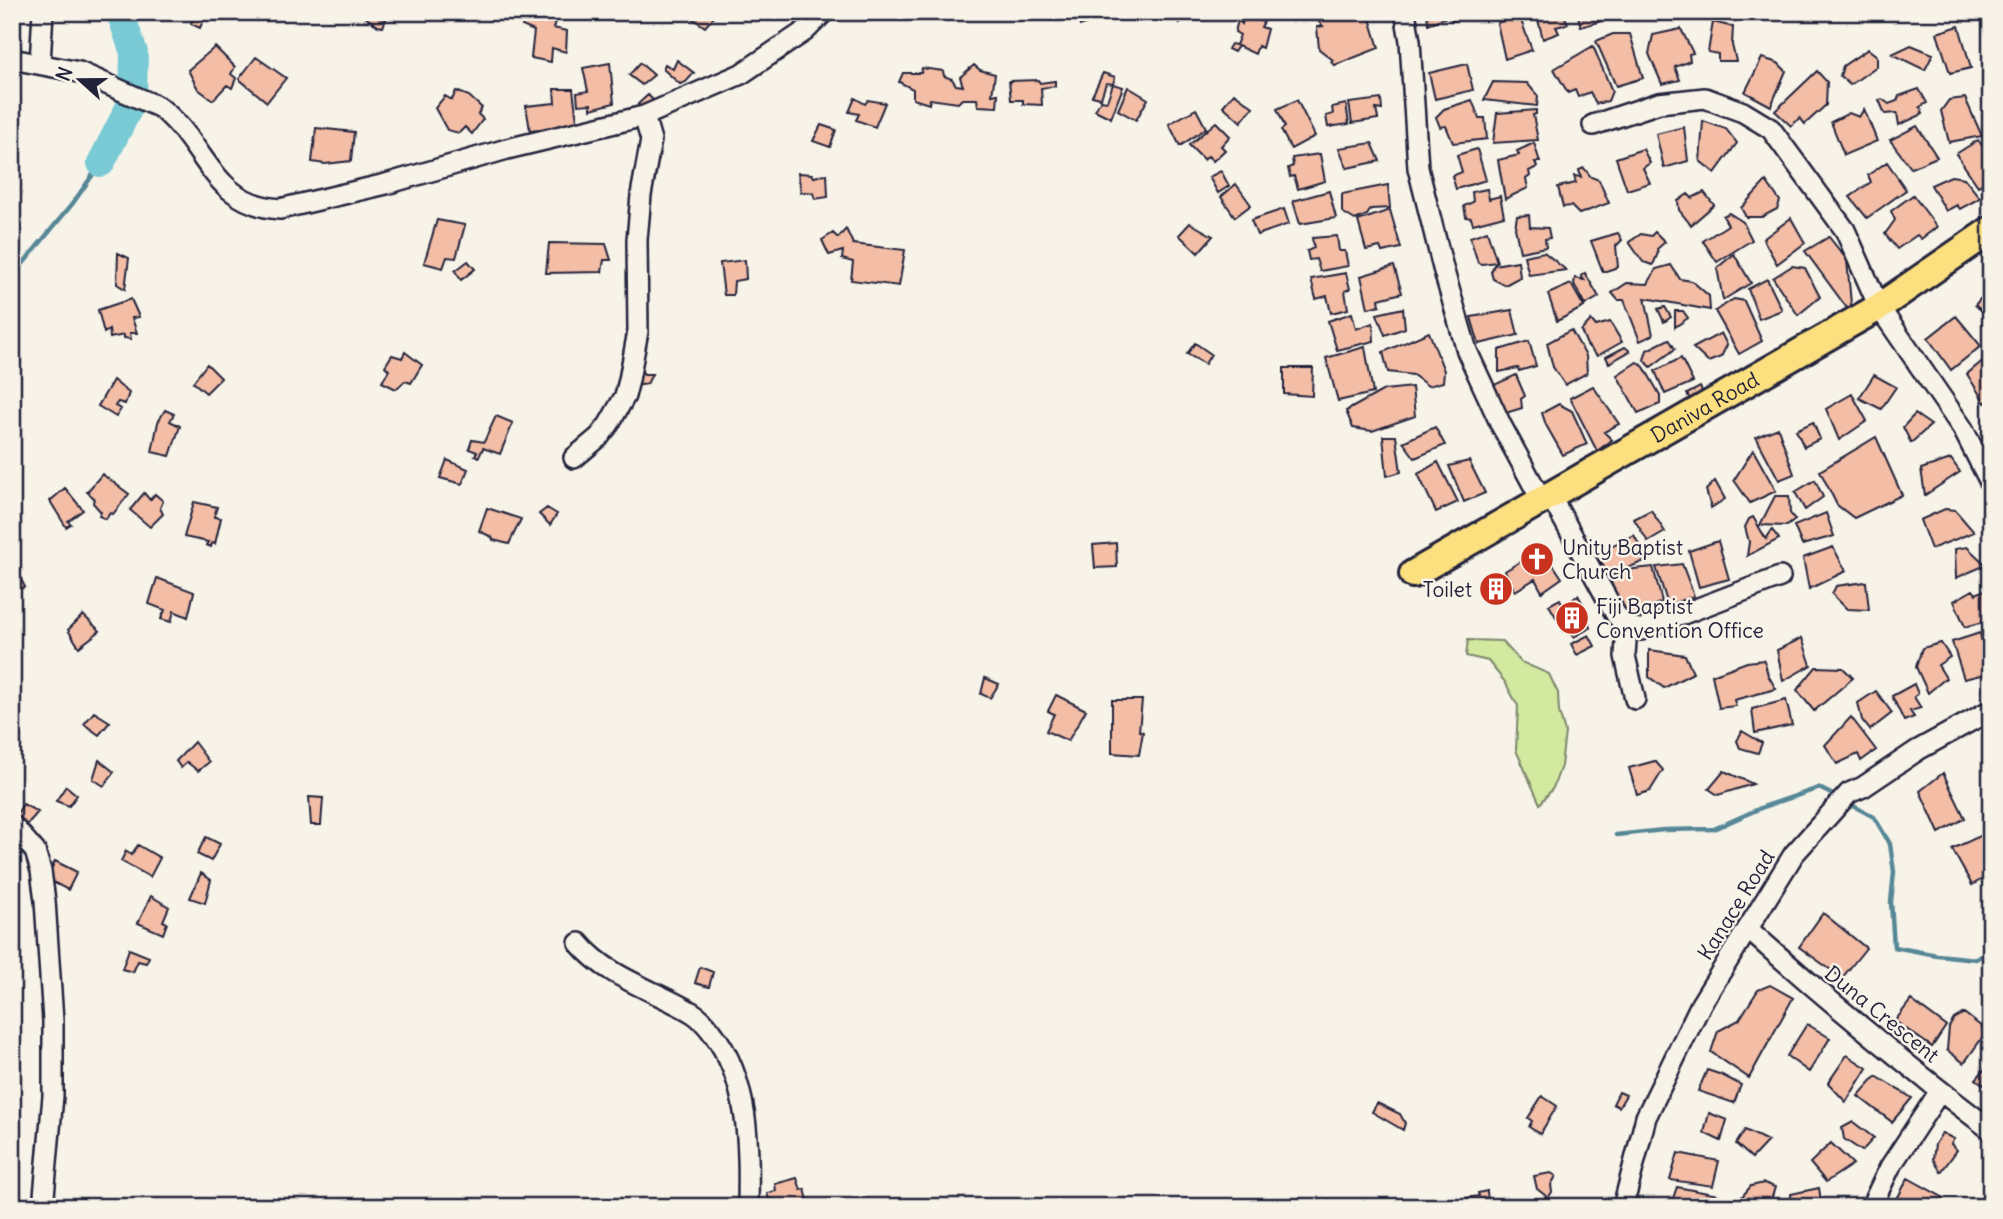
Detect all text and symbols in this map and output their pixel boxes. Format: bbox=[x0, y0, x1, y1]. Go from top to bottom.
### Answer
north arrow bbox=[46, 46, 116, 116]
text: N bbox=[51, 63, 78, 84]
street label: Daniva Road bbox=[1646, 365, 1763, 449]
place label: Unity Baptist Church bbox=[1562, 534, 1683, 585]
church icon: Unity Baptist Church bbox=[1518, 540, 1556, 578]
building icon: Toilet bbox=[1477, 570, 1515, 608]
place label: Toilet bbox=[1423, 576, 1472, 603]
place label: Fiji Baptist Convention Office bbox=[1596, 593, 1764, 644]
building icon: Fiji Baptist Convention Office bbox=[1553, 599, 1591, 637]
street label: Kanace Road bbox=[1691, 845, 1781, 965]
street label: Duna Crescent bbox=[1819, 960, 1945, 1068]

